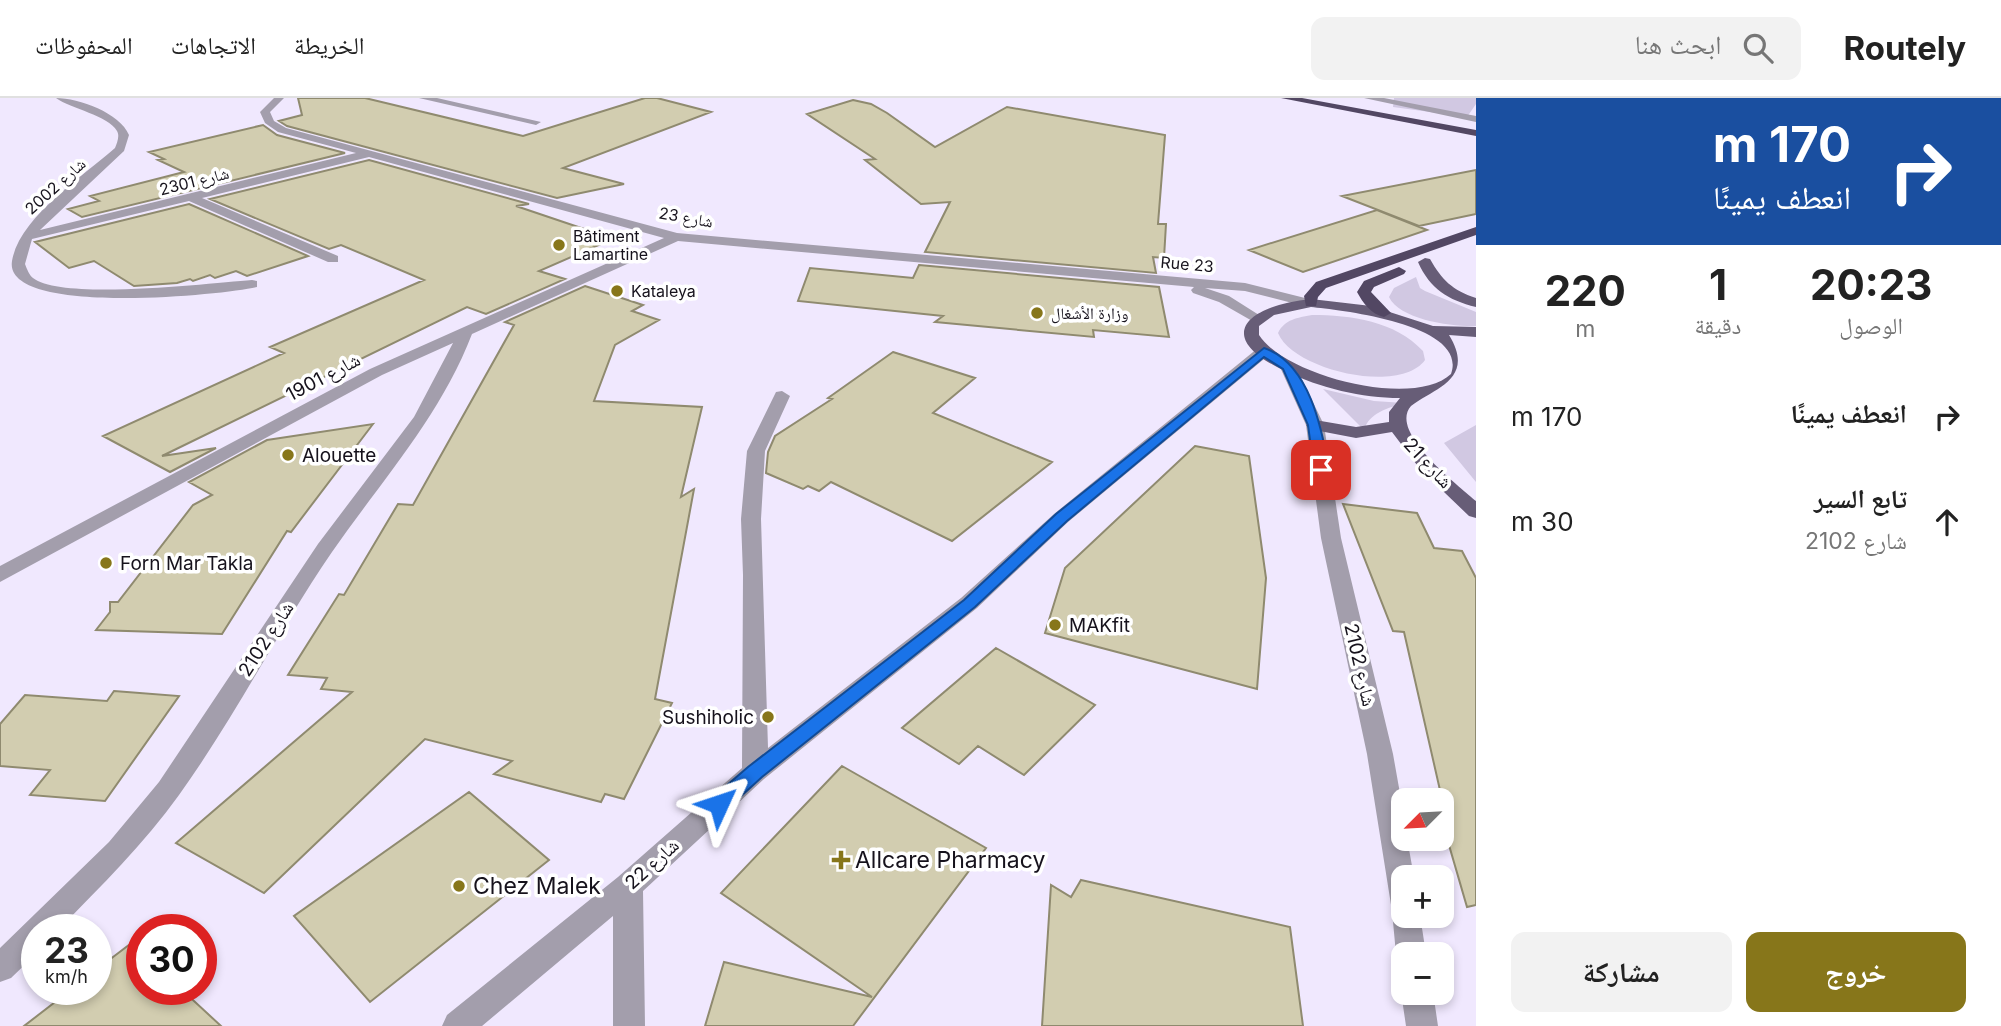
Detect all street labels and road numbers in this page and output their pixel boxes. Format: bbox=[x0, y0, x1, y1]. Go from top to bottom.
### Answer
street label: شارع 2002 bbox=[21, 154, 90, 219]
street label: شارع 2301 bbox=[157, 163, 231, 200]
street label: شارع 23 bbox=[657, 202, 715, 233]
street label: Rue 23 bbox=[1160, 252, 1214, 276]
street label: شارع 1901 bbox=[282, 348, 364, 406]
street label: شارع 21 bbox=[1399, 433, 1457, 493]
street label: شارع 2102 bbox=[233, 597, 299, 681]
street label: شارع 2102 bbox=[1339, 621, 1381, 709]
street label: شارع 22 bbox=[620, 834, 684, 894]

